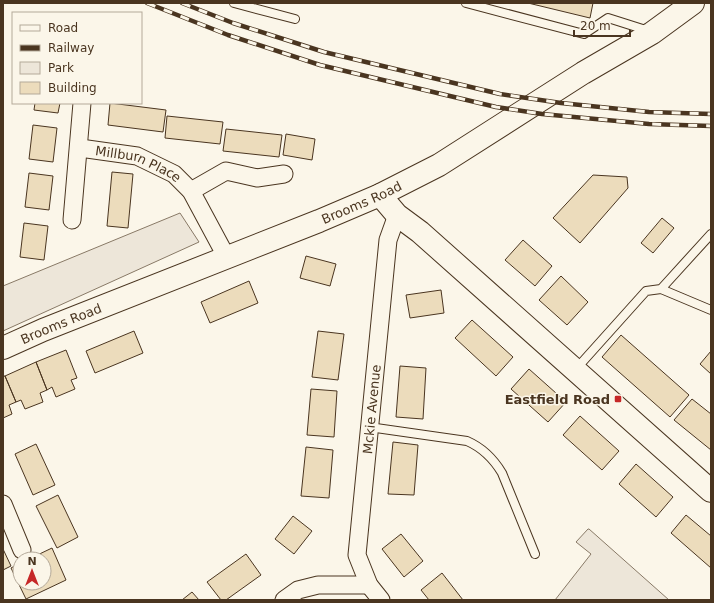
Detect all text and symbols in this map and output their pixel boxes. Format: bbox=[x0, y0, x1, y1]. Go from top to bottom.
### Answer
legend bbox=[12, 12, 142, 104]
scale bar bbox=[574, 12, 630, 38]
text: 20 m bbox=[580, 19, 611, 33]
text: Road bbox=[48, 21, 78, 35]
text: Railway bbox=[48, 41, 94, 55]
text: Park bbox=[48, 61, 74, 75]
text: Building bbox=[48, 81, 97, 95]
street label: Millburn Place bbox=[94, 143, 184, 185]
street label: Brooms Road bbox=[319, 178, 404, 227]
street label: Brooms Road bbox=[18, 301, 104, 347]
street label: Mckie Avenue bbox=[360, 364, 384, 455]
place label: Eastfield Road bbox=[505, 392, 610, 407]
marker: Eastfield Road bbox=[613, 394, 623, 404]
north arrow bbox=[12, 551, 52, 591]
text: N bbox=[27, 555, 37, 568]

